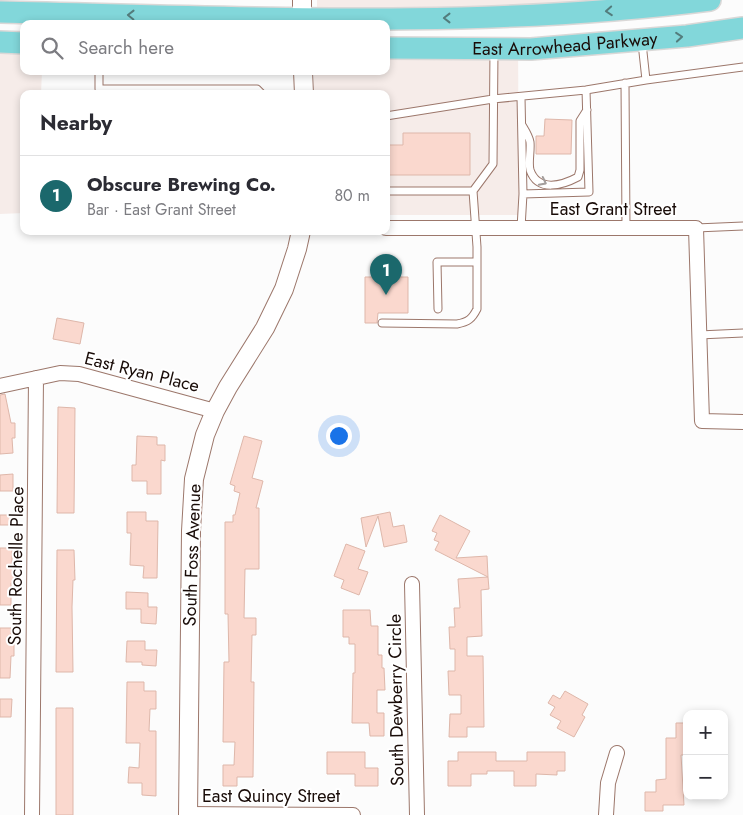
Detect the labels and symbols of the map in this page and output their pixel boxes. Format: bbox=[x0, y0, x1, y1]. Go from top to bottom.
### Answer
one-way arrow bbox=[605, 5, 613, 16]
one-way arrow bbox=[127, 9, 135, 20]
one-way arrow bbox=[443, 13, 450, 23]
street label: East Arrowhead Parkway bbox=[472, 26, 659, 62]
one-way arrow bbox=[676, 32, 684, 43]
one-way arrow bbox=[538, 176, 547, 186]
street label: East Grant Street bbox=[550, 196, 677, 222]
pin: 1 bbox=[370, 254, 402, 295]
street label: East Ryan Place bbox=[82, 345, 202, 399]
your location bbox=[326, 423, 352, 449]
street label: South Foss Avenue bbox=[177, 483, 207, 627]
street label: South Rochelle Place bbox=[2, 486, 30, 646]
street label: South Dewberry Circle bbox=[381, 614, 411, 786]
street label: East Quincy Street bbox=[202, 783, 341, 809]

